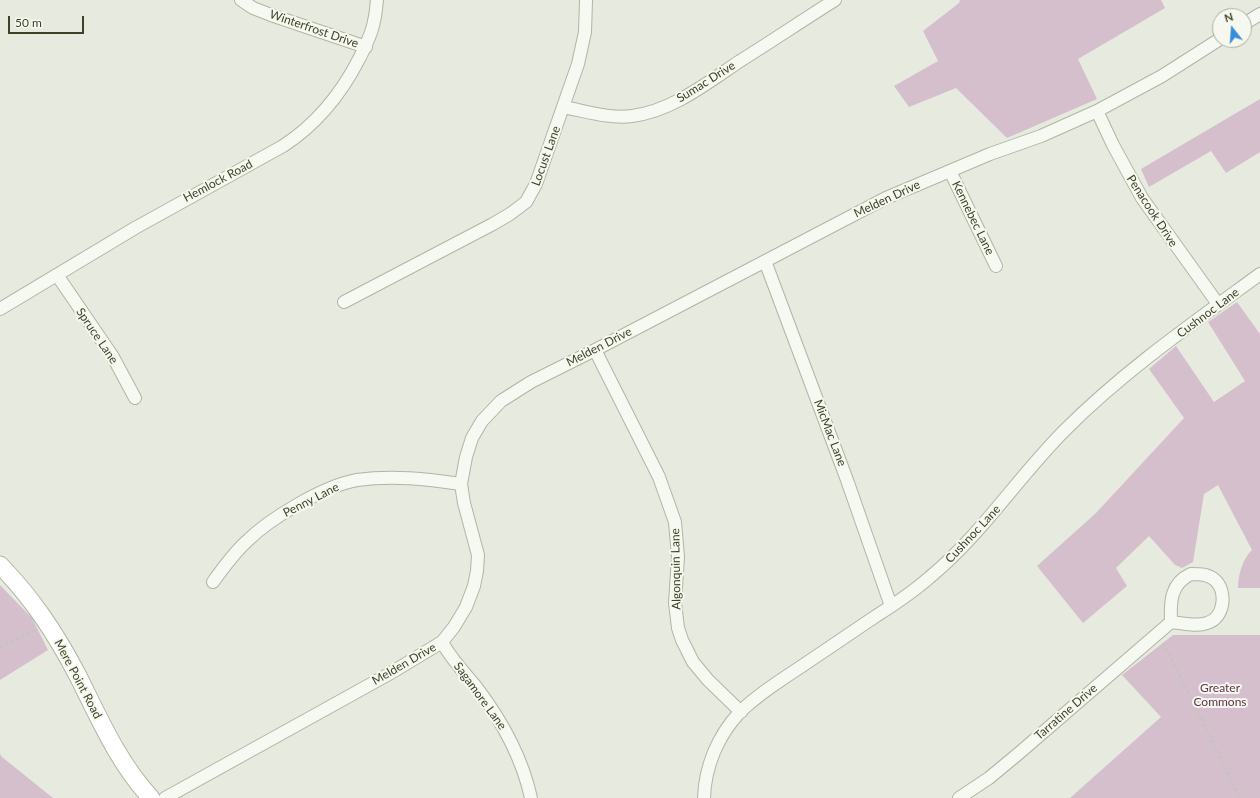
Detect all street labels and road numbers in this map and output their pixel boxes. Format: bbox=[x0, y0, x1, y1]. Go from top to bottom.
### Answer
street label: Winterfrost Drive bbox=[268, 7, 360, 51]
street label: Sumac Drive bbox=[674, 58, 738, 106]
street label: Locust Lane bbox=[529, 124, 563, 188]
street label: Hemlock Road bbox=[181, 157, 255, 205]
street label: Penacook Drive bbox=[1123, 172, 1181, 250]
street label: Melden Drive bbox=[852, 177, 922, 221]
street label: Kennebec Lane bbox=[949, 179, 997, 257]
street label: Cushnoc Lane bbox=[1174, 285, 1242, 341]
street label: Spruce Lane bbox=[73, 305, 121, 367]
street label: Melden Drive bbox=[564, 324, 634, 370]
street label: MicMac Lane bbox=[811, 398, 849, 468]
street label: Penny Lane bbox=[281, 480, 341, 520]
street label: Cushnoc Lane bbox=[943, 502, 1003, 566]
street label: Algonquin Lane bbox=[668, 528, 684, 610]
street label: Mere Point Road bbox=[51, 637, 105, 721]
street label: Melden Drive bbox=[369, 640, 439, 688]
street label: Sagamore Lane bbox=[451, 659, 509, 733]
street label: Tarratine Drive bbox=[1032, 681, 1100, 743]

